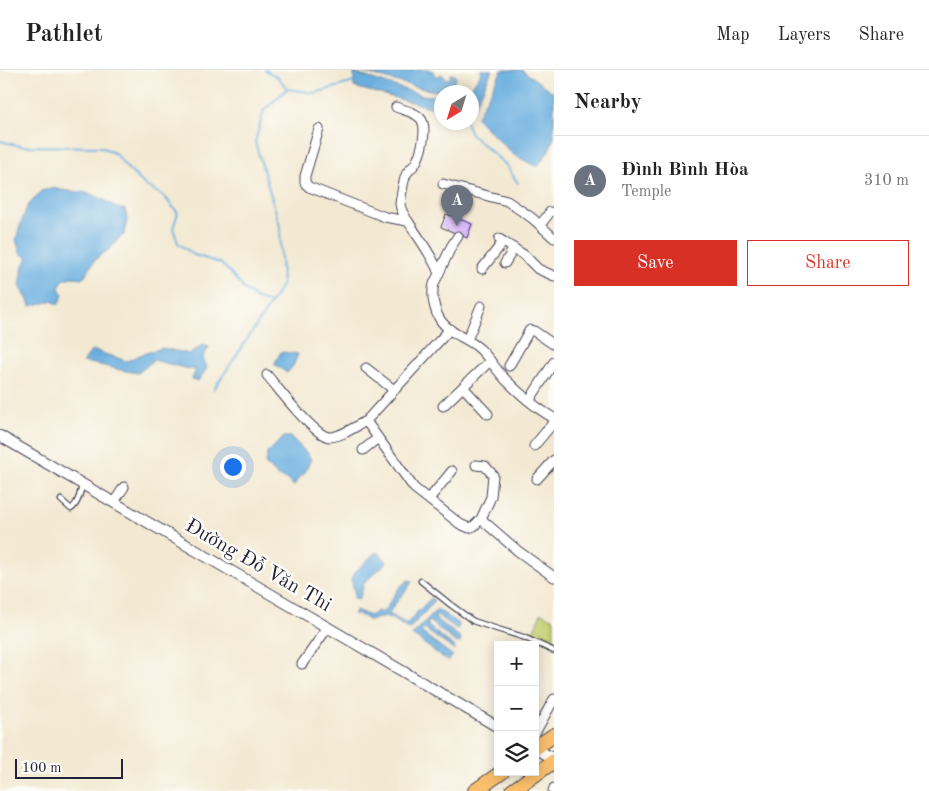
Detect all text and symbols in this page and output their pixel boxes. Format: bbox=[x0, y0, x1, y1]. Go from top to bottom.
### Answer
text: Pathlet bbox=[25, 23, 103, 47]
text: Map bbox=[716, 26, 750, 44]
text: Layers bbox=[778, 26, 830, 44]
text: Share bbox=[858, 26, 904, 44]
north arrow bbox=[434, 85, 479, 130]
text: Nearby bbox=[574, 92, 642, 113]
text: Đình Bình Hòa bbox=[621, 161, 749, 180]
text: A bbox=[584, 173, 596, 189]
text: 310 m bbox=[864, 173, 909, 189]
text: Temple bbox=[621, 184, 671, 200]
pin: A bbox=[441, 185, 473, 226]
button: Save bbox=[574, 240, 737, 286]
button: Share bbox=[747, 240, 909, 286]
your location bbox=[220, 454, 246, 480]
street label: Đường Đỗ Văn Thi bbox=[181, 515, 335, 616]
map controls bbox=[494, 641, 539, 776]
button: + bbox=[494, 641, 539, 686]
button: − bbox=[494, 686, 539, 731]
button: layers bbox=[494, 731, 539, 776]
scale bar bbox=[15, 756, 122, 779]
text: 100 m bbox=[22, 761, 61, 775]

